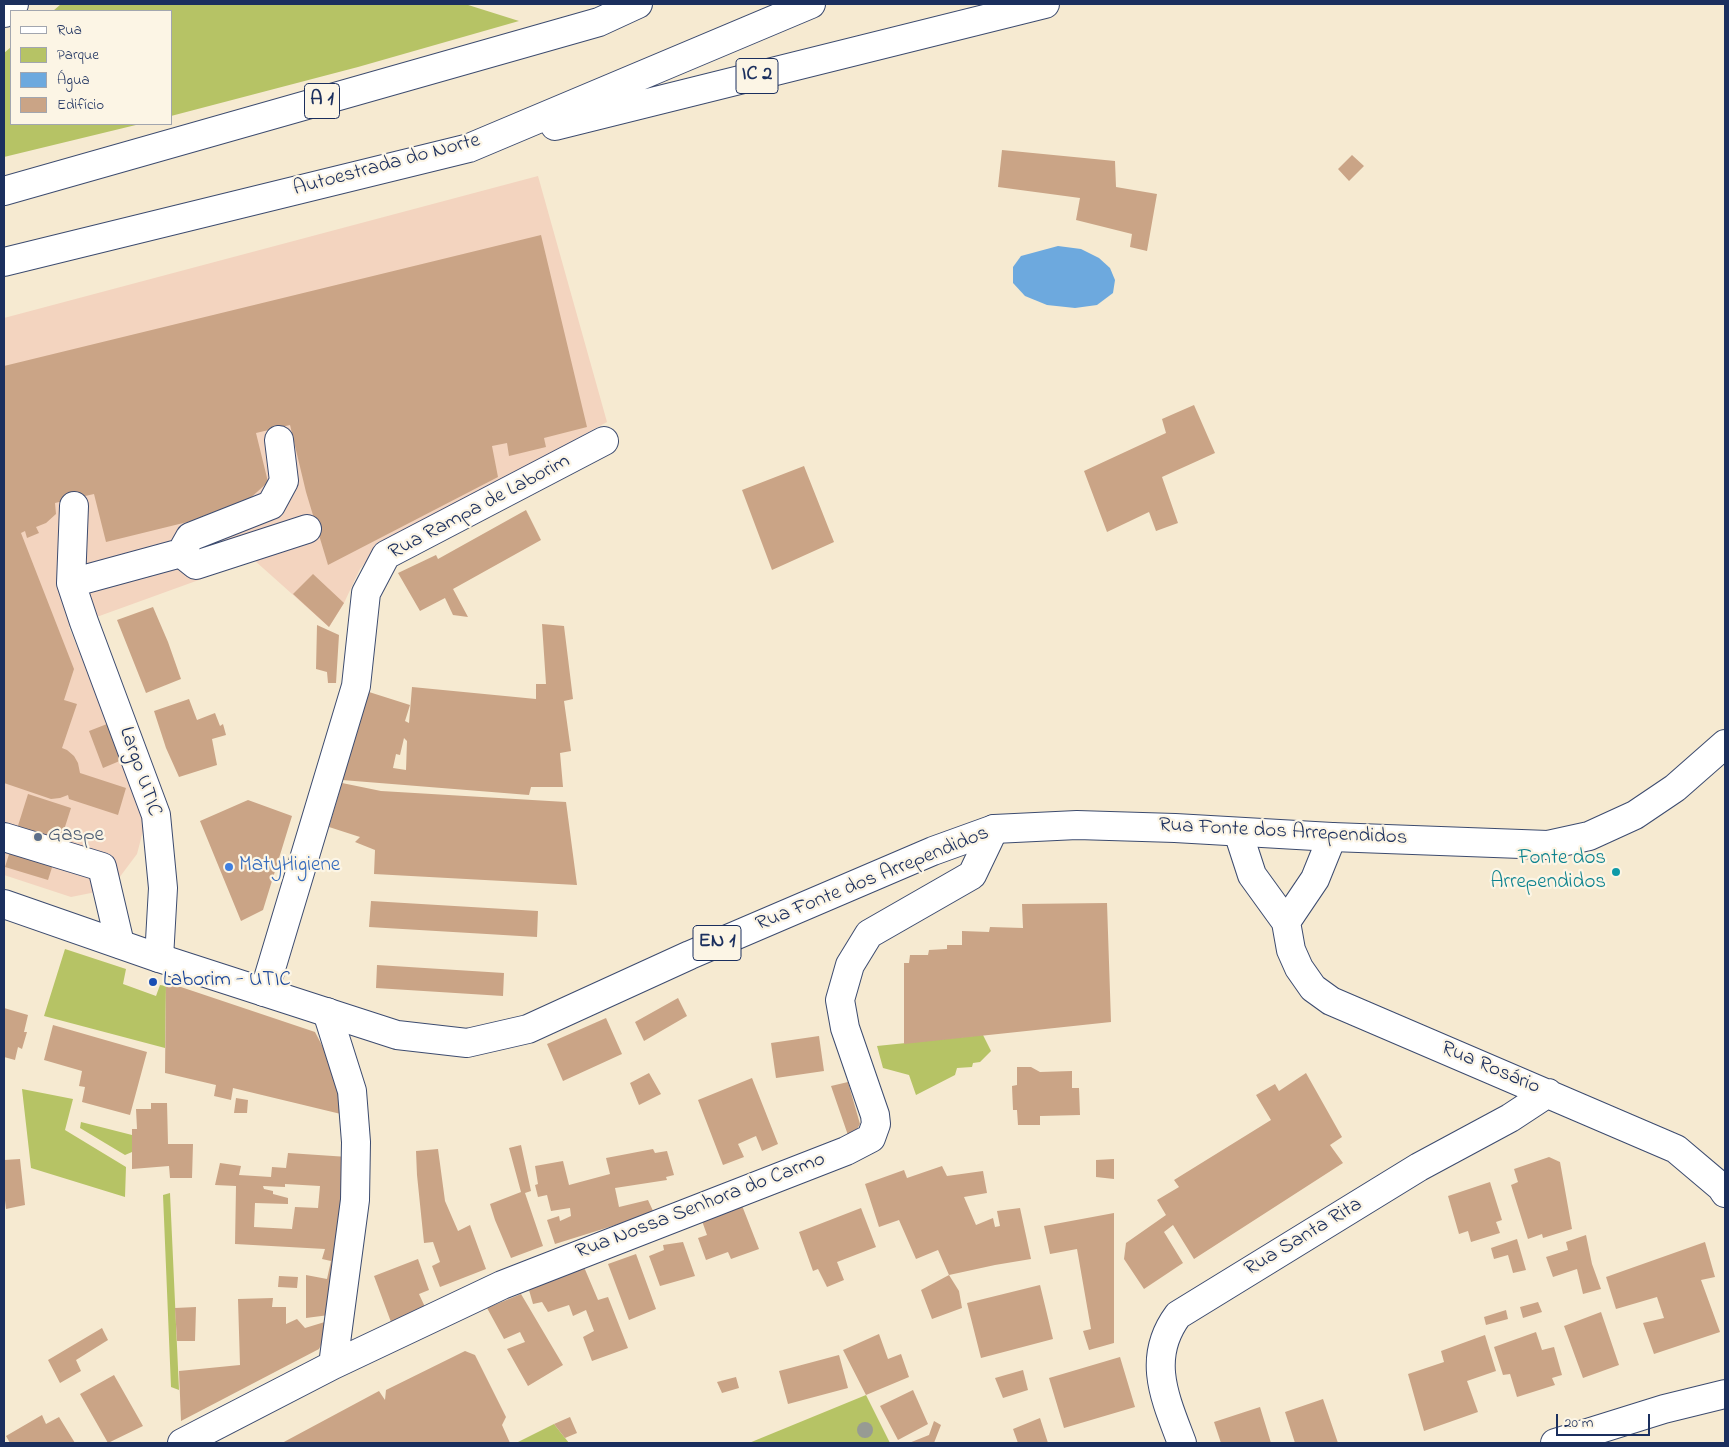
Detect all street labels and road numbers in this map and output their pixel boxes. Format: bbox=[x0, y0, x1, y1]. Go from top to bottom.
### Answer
road number: IC 2 bbox=[736, 58, 778, 94]
road number: A 1 bbox=[304, 84, 340, 118]
street label: Autoestrada do Norte bbox=[291, 129, 483, 203]
street label: Rua Rampa de Laborim bbox=[385, 450, 575, 566]
street label: Largo UTIC bbox=[112, 724, 166, 820]
street label: Rua Fonte dos Arrependidos bbox=[1158, 814, 1408, 852]
street label: Rua Fonte dos Arrependidos bbox=[753, 822, 993, 938]
road number: EN 1 bbox=[693, 926, 741, 960]
street label: Rua Rosário bbox=[1437, 1037, 1543, 1101]
street label: Rua Nossa Senhora do Carmo bbox=[573, 1148, 829, 1266]
street label: Rua Santa Rita bbox=[1241, 1193, 1367, 1283]

